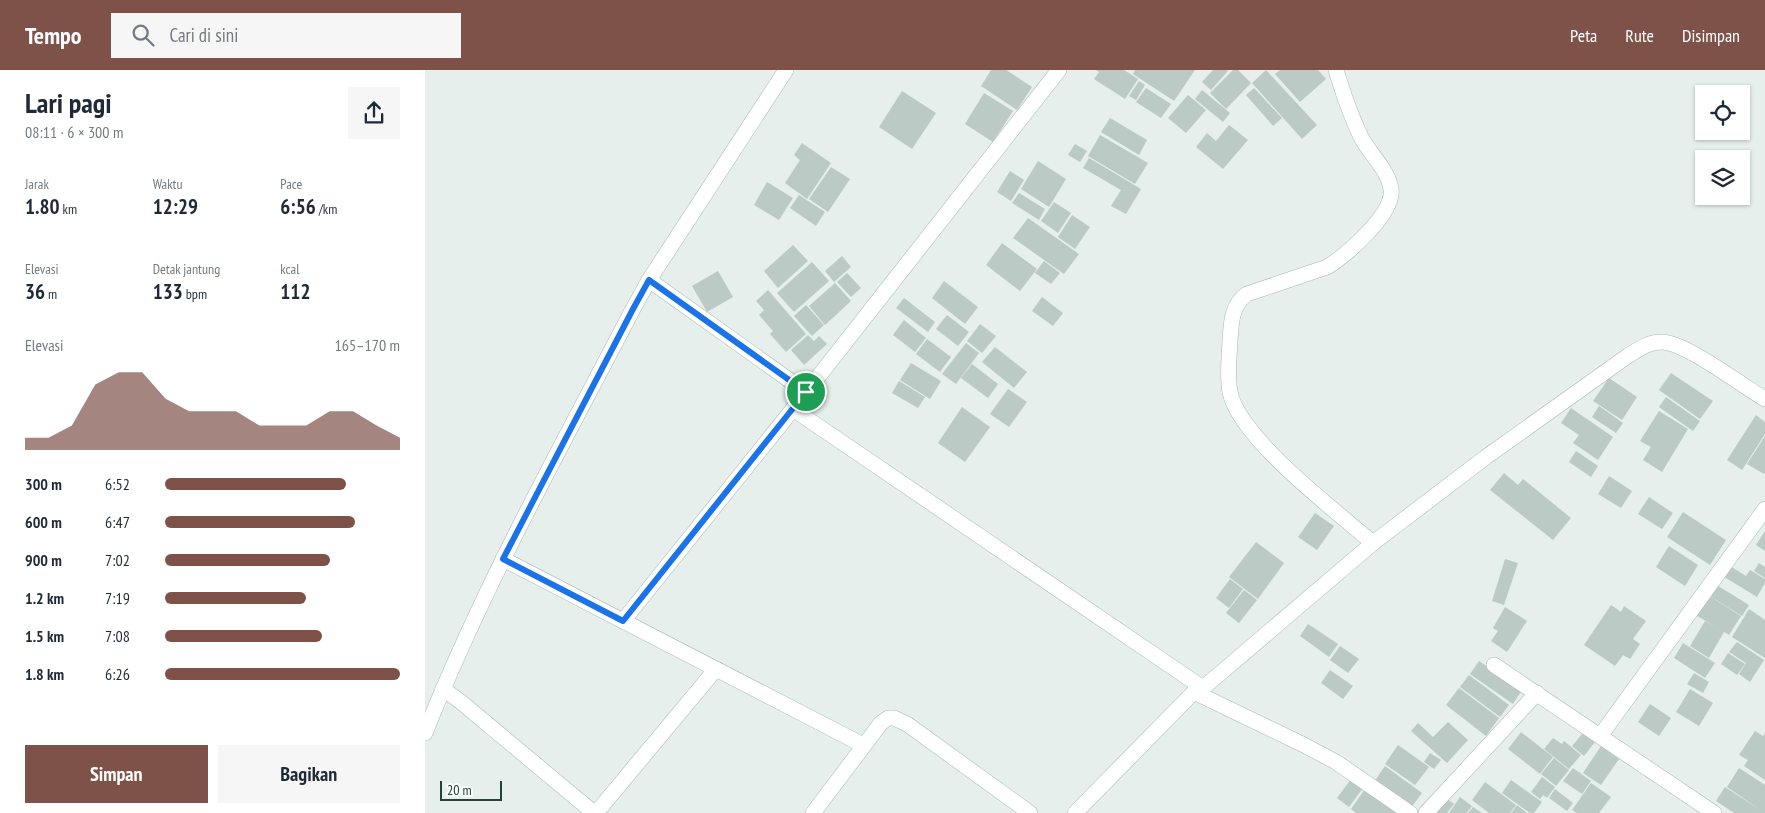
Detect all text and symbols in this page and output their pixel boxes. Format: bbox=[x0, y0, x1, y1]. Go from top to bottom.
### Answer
search box bbox=[111, 13, 461, 58]
text: Tempo bbox=[25, 20, 81, 51]
icon: search bbox=[129, 21, 157, 49]
text: Cari di sini bbox=[169, 23, 238, 47]
text: Peta bbox=[1570, 24, 1597, 47]
text: Rute bbox=[1625, 24, 1654, 47]
text: Disimpan bbox=[1682, 24, 1740, 47]
text: Lari pagi bbox=[25, 84, 111, 121]
map controls bbox=[1695, 85, 1750, 205]
button: locate bbox=[1695, 85, 1750, 140]
button: share bbox=[348, 87, 400, 139]
text: 08:11 · 6 × 300 m bbox=[25, 122, 123, 142]
button: layers bbox=[1695, 150, 1750, 205]
text: Jarak bbox=[25, 175, 49, 193]
text: Waktu bbox=[153, 175, 183, 193]
text: Pace bbox=[280, 175, 302, 193]
text: 1.80 bbox=[25, 193, 60, 220]
text: 12:29 bbox=[153, 193, 198, 220]
text: 6:56 bbox=[280, 193, 316, 220]
text: km bbox=[60, 200, 77, 218]
text: /km bbox=[316, 200, 337, 218]
text: Elevasi bbox=[25, 260, 59, 278]
text: Detak jantung bbox=[153, 260, 220, 278]
text: kcal bbox=[280, 260, 299, 278]
text: 36 bbox=[25, 278, 45, 305]
text: 133 bbox=[153, 278, 183, 305]
text: 112 bbox=[280, 278, 310, 305]
text: m bbox=[45, 285, 57, 303]
text: bpm bbox=[183, 285, 207, 303]
text: Elevasi bbox=[25, 335, 63, 355]
text: 165–170 m bbox=[335, 335, 400, 355]
pin bbox=[785, 371, 827, 413]
icon: arrive bbox=[792, 378, 820, 406]
text: 300 m bbox=[25, 474, 62, 494]
text: 6:52 bbox=[105, 474, 130, 494]
text: 600 m bbox=[25, 512, 62, 532]
text: 6:47 bbox=[105, 512, 130, 532]
text: 900 m bbox=[25, 550, 62, 570]
text: 7:02 bbox=[105, 550, 130, 570]
text: 1.2 km bbox=[25, 588, 64, 608]
text: 7:19 bbox=[105, 588, 130, 608]
text: 1.5 km bbox=[25, 626, 64, 646]
text: 7:08 bbox=[105, 626, 130, 646]
text: 1.8 km bbox=[25, 664, 64, 684]
text: 6:26 bbox=[105, 664, 130, 684]
button: Simpan bbox=[25, 745, 208, 803]
button: Bagikan bbox=[218, 745, 400, 803]
scale bar bbox=[440, 778, 503, 801]
text: 20 m bbox=[447, 781, 472, 799]

